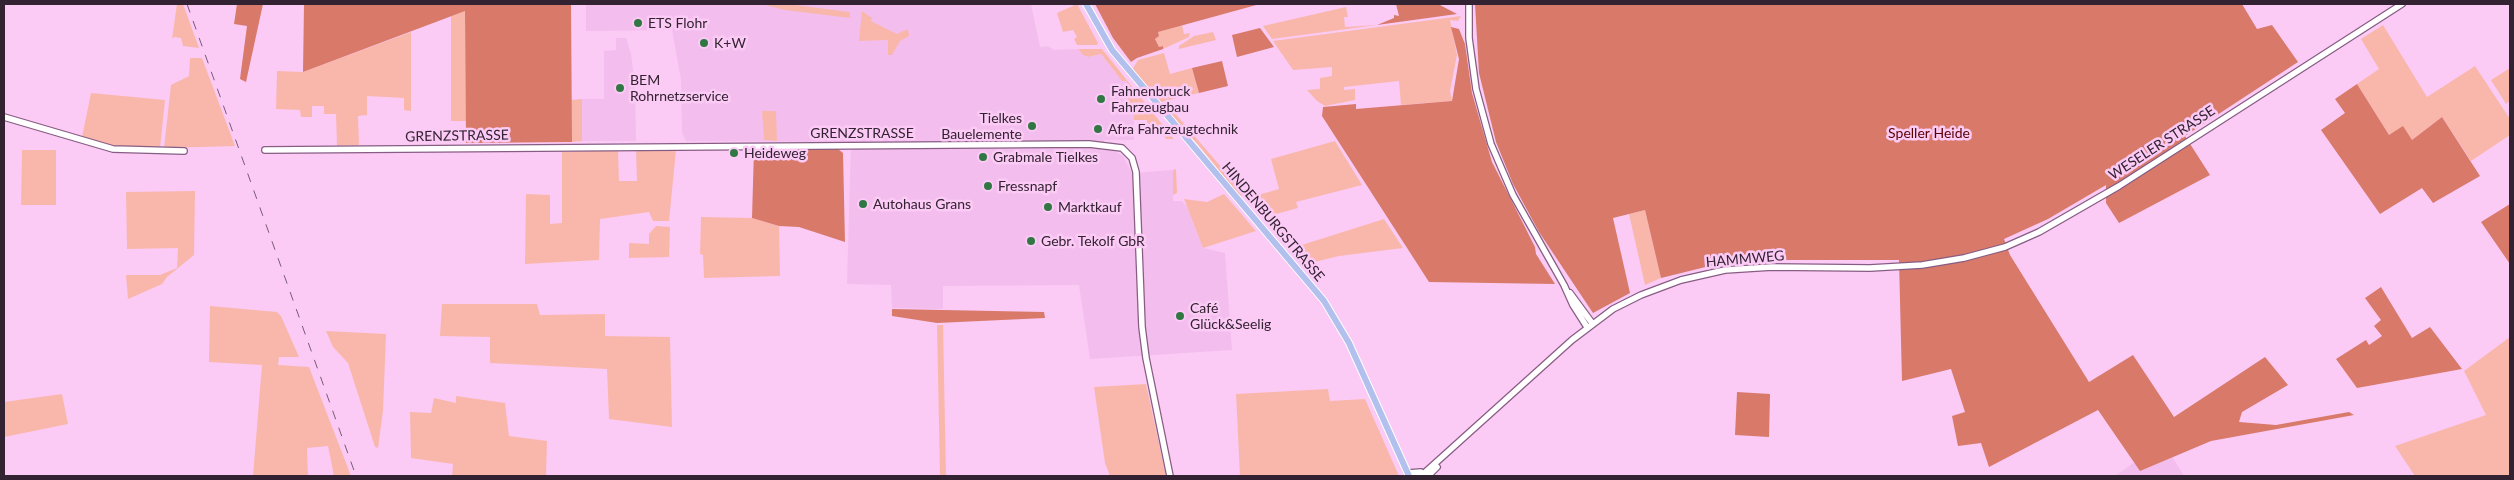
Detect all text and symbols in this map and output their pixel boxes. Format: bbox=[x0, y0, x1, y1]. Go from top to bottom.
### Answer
place label: ETS Flohr bbox=[648, 15, 707, 31]
marker: ETS Flohr bbox=[632, 17, 644, 29]
place label: K+W bbox=[714, 35, 746, 51]
marker: K+W bbox=[698, 37, 710, 49]
place label: BEM Rohrnetzservice bbox=[630, 72, 729, 104]
marker: BEM Rohrnetzservice bbox=[614, 82, 626, 94]
place label: Fahnenbruck Fahrzeugbau bbox=[1111, 83, 1190, 115]
marker: Fahnenbruck Fahrzeugbau bbox=[1095, 93, 1107, 105]
street label: WESELER STRASSE bbox=[2106, 102, 2218, 184]
place label: Tielkes Bauelemente bbox=[941, 110, 1022, 142]
marker: Tielkes Bauelemente bbox=[1026, 120, 1038, 132]
place label: Afra Fahrzeugtechnik bbox=[1108, 121, 1238, 137]
marker: Afra Fahrzeugtechnik bbox=[1092, 123, 1104, 135]
street label: GRENZSTRASSE bbox=[810, 125, 914, 141]
park label: Speller Heide bbox=[1888, 125, 1970, 141]
street label: GRENZSTRASSE bbox=[405, 127, 509, 145]
place label: Heideweg bbox=[744, 145, 806, 161]
marker: Heideweg bbox=[728, 147, 740, 159]
place label: Grabmale Tielkes bbox=[993, 149, 1098, 165]
marker: Grabmale Tielkes bbox=[977, 151, 989, 163]
street label: HINDENBURGSTRASSE bbox=[1218, 159, 1328, 285]
place label: Fressnapf bbox=[998, 178, 1057, 194]
marker: Fressnapf bbox=[982, 180, 994, 192]
place label: Autohaus Grans bbox=[873, 196, 971, 212]
marker: Autohaus Grans bbox=[857, 198, 869, 210]
place label: Marktkauf bbox=[1058, 199, 1122, 215]
marker: Marktkauf bbox=[1042, 201, 1054, 213]
place label: Gebr. Tekolf GbR bbox=[1041, 233, 1145, 249]
marker: Gebr. Tekolf GbR bbox=[1025, 235, 1037, 247]
street label: HAMMWEG bbox=[1705, 247, 1785, 271]
place label: Café Glück&Seelig bbox=[1190, 300, 1271, 332]
marker: Café Glück&Seelig bbox=[1174, 310, 1186, 322]

